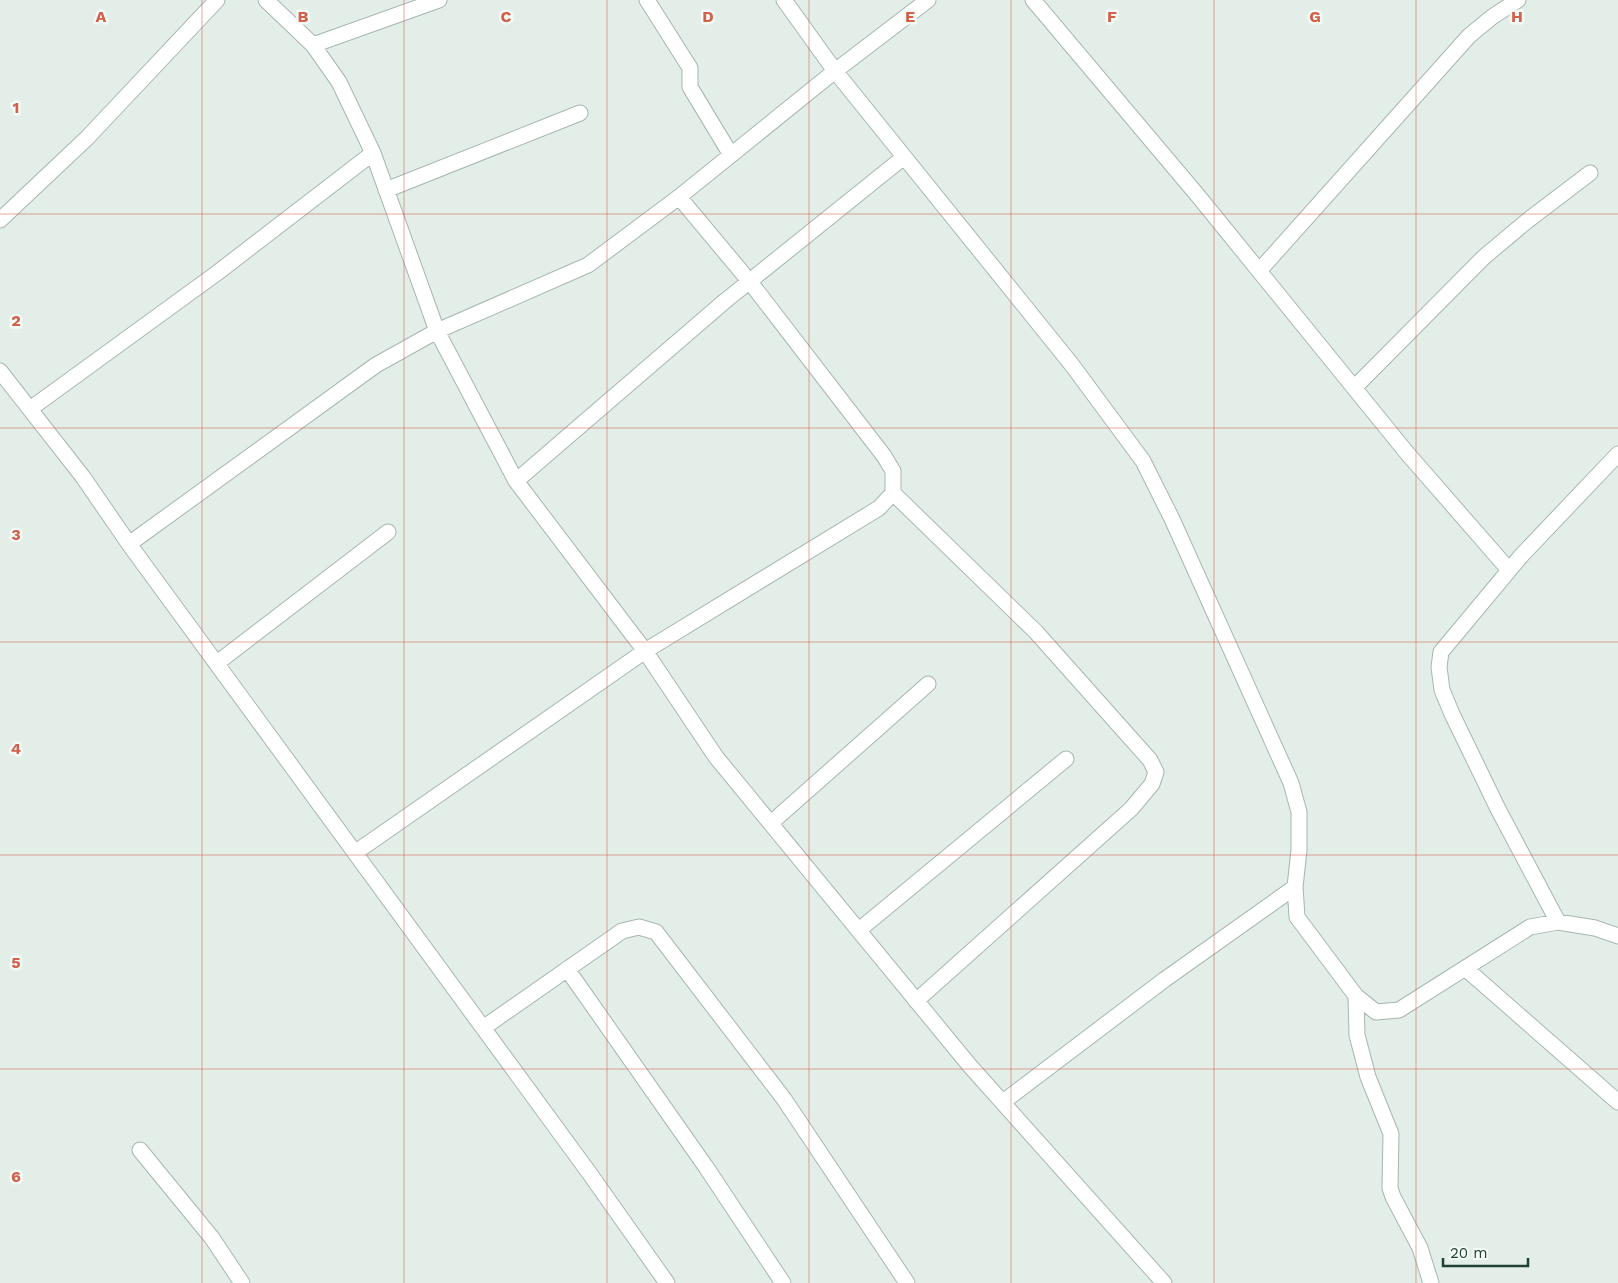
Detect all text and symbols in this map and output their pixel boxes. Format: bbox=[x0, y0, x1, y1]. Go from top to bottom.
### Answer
text: A bbox=[96, 7, 107, 26]
text: B bbox=[298, 7, 309, 26]
text: C bbox=[501, 7, 512, 26]
text: D bbox=[702, 7, 714, 26]
text: E bbox=[905, 7, 915, 26]
text: F bbox=[1107, 7, 1117, 26]
text: G bbox=[1309, 7, 1321, 26]
text: H bbox=[1511, 7, 1523, 26]
text: 1 bbox=[13, 98, 19, 117]
text: 2 bbox=[11, 311, 21, 330]
text: 3 bbox=[11, 525, 21, 544]
text: 4 bbox=[11, 739, 21, 758]
text: 5 bbox=[11, 953, 21, 972]
text: 6 bbox=[11, 1167, 21, 1186]
scale bar bbox=[1443, 1236, 1528, 1268]
text: 20 m bbox=[1450, 1244, 1488, 1262]

